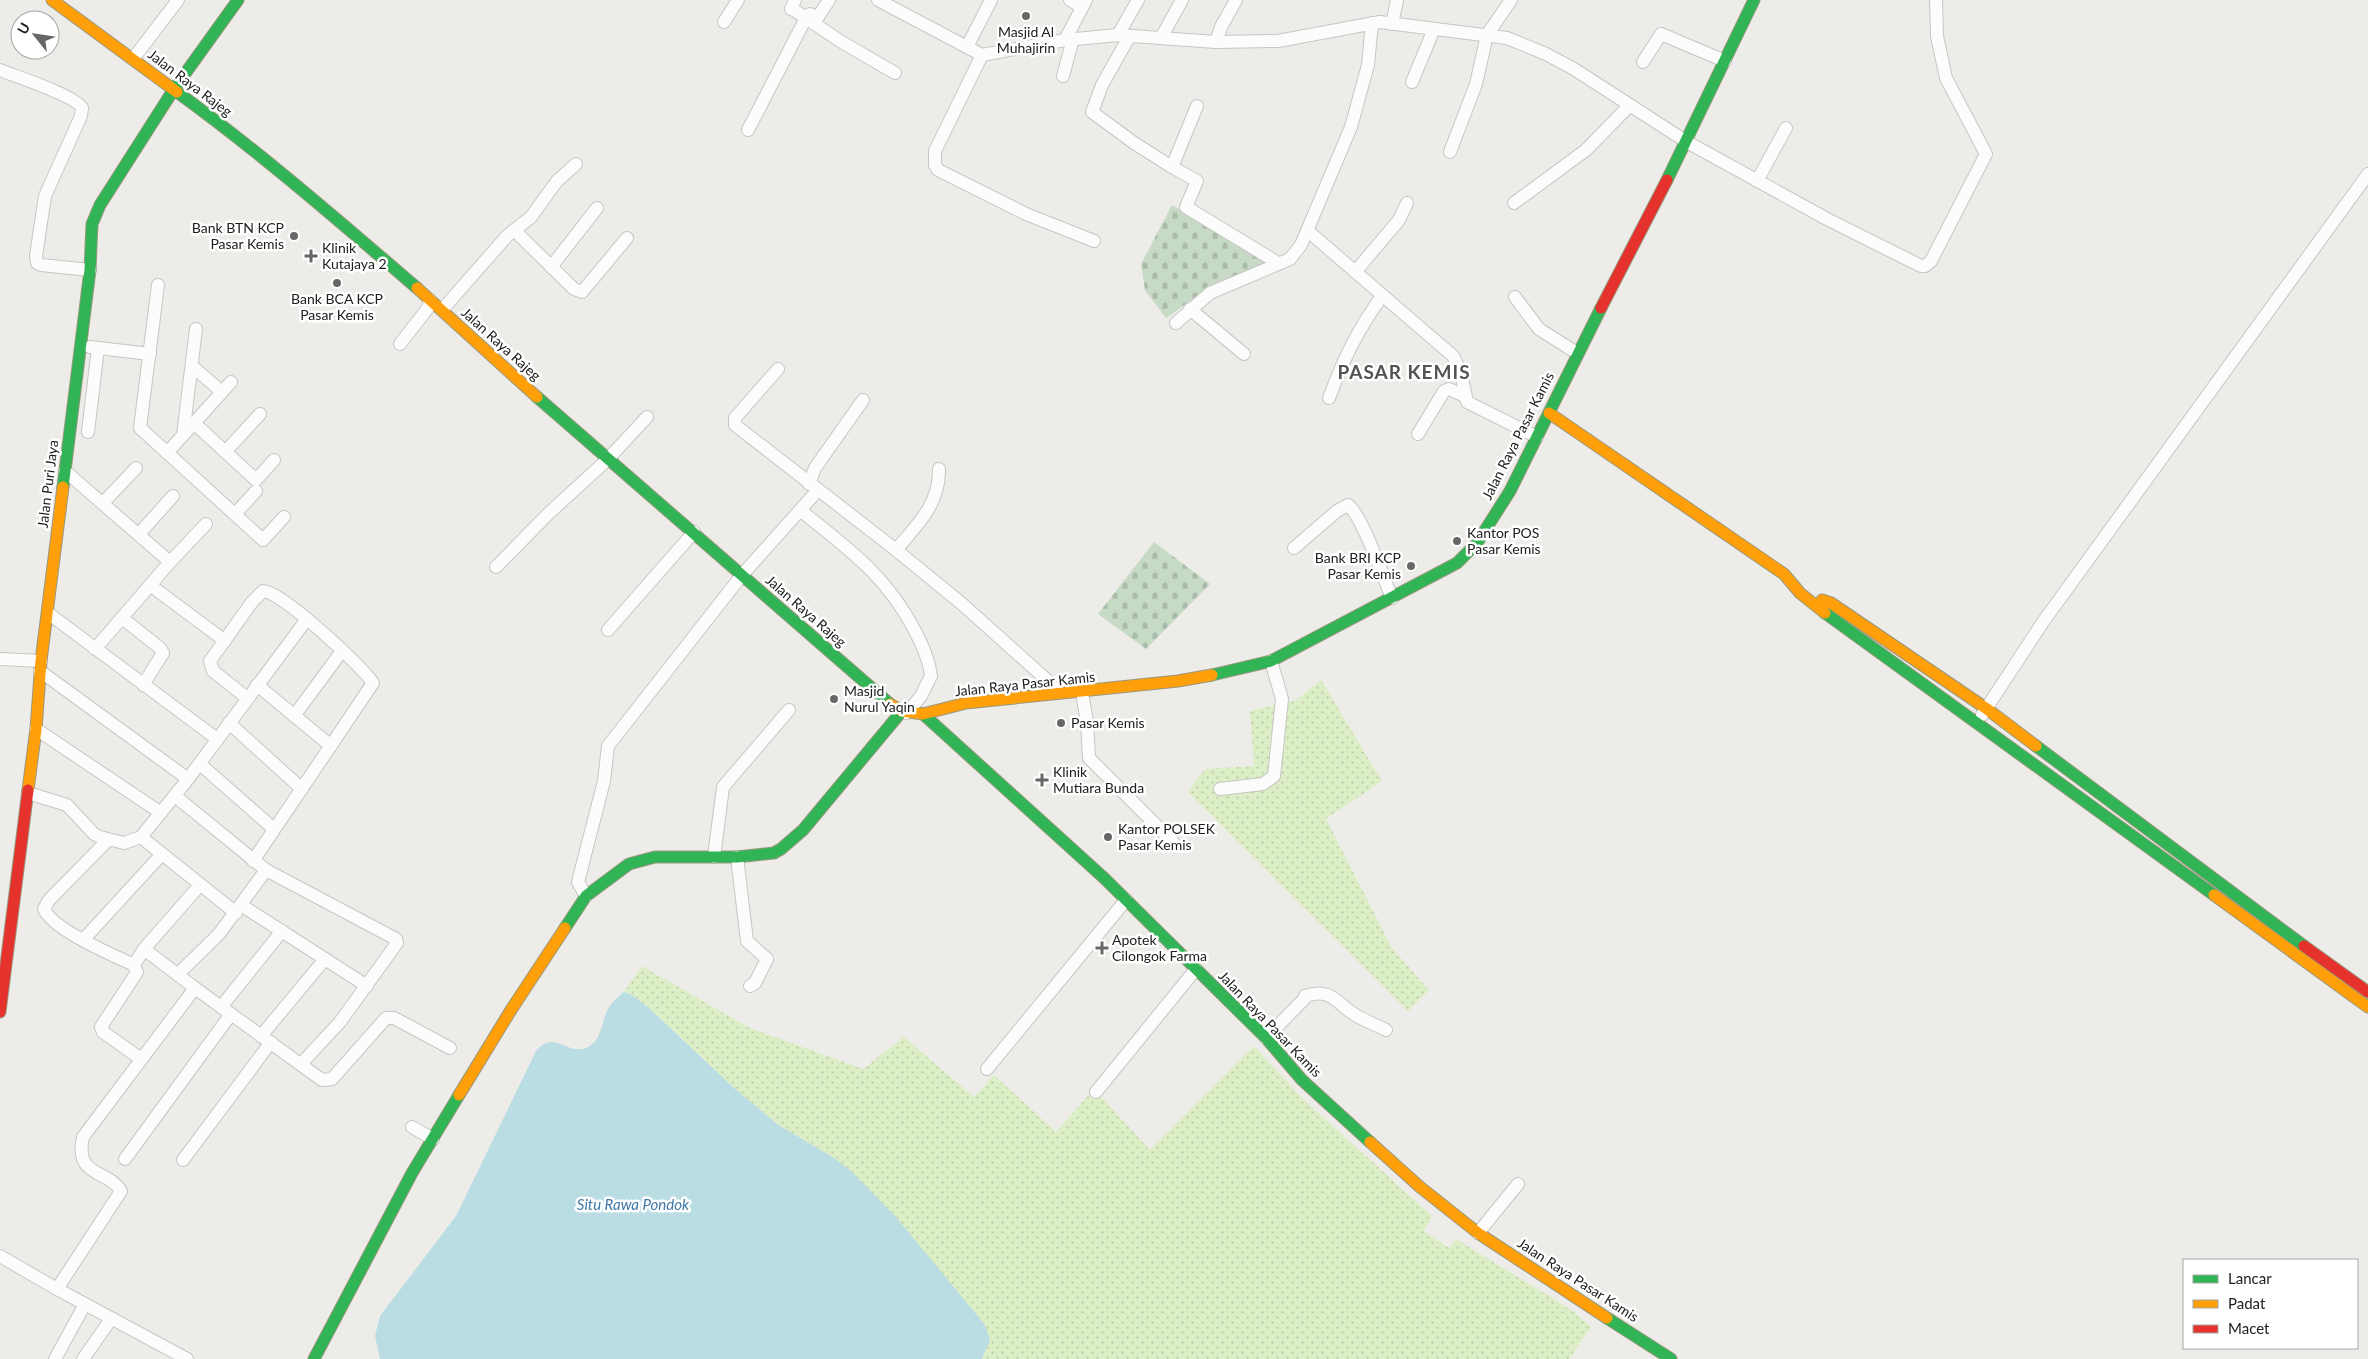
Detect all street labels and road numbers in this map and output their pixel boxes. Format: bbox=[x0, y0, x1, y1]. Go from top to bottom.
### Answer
street label: Jalan Raya Rajeg bbox=[145, 45, 236, 120]
street label: Jalan Raya Rajeg bbox=[458, 304, 545, 384]
street label: Jalan Raya Pasar Kamis bbox=[1478, 369, 1557, 502]
street label: Jalan Puri Jaya bbox=[34, 439, 61, 529]
street label: Jalan Raya Rajeg bbox=[763, 571, 850, 650]
street label: Jalan Raya Pasar Kamis bbox=[954, 668, 1096, 699]
street label: Jalan Raya Pasar Kamis bbox=[1215, 967, 1325, 1080]
street label: Jalan Raya Pasar Kamis bbox=[1515, 1234, 1642, 1325]

